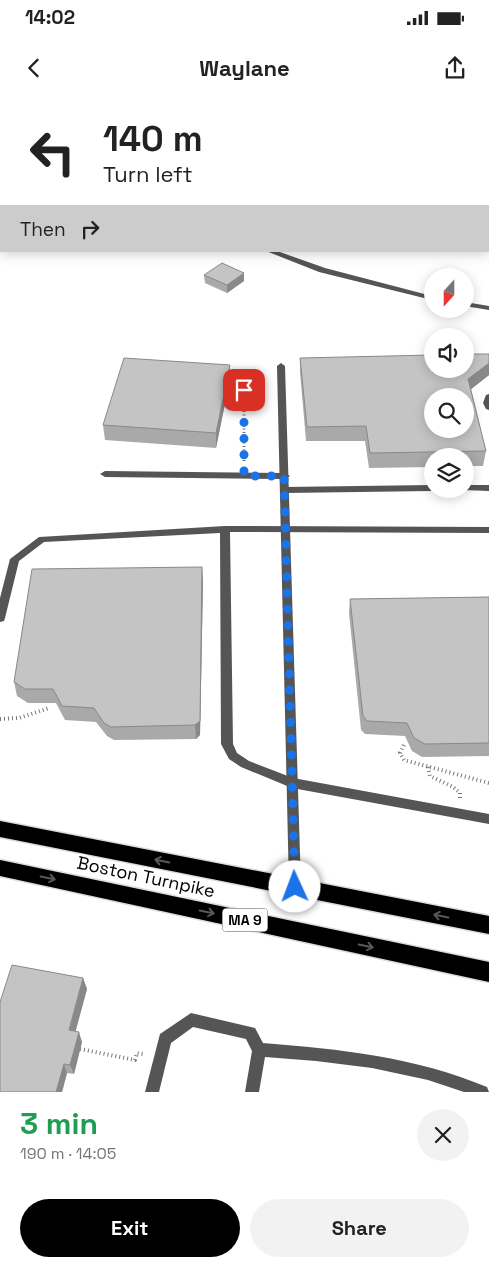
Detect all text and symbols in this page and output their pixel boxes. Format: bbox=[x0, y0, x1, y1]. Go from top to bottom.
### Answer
text: 14:02 bbox=[25, 5, 75, 30]
icon: back bbox=[20, 54, 48, 82]
text: Waylane bbox=[199, 54, 290, 82]
icon: share bbox=[441, 54, 469, 82]
text: 140 m bbox=[103, 117, 203, 161]
icon: left bbox=[20, 120, 85, 185]
text: Turn left bbox=[103, 160, 193, 188]
icon: right bbox=[76, 215, 104, 243]
text: Then bbox=[20, 217, 66, 242]
north arrow bbox=[424, 268, 474, 318]
map controls bbox=[424, 268, 474, 498]
button: sound bbox=[424, 328, 474, 378]
pin bbox=[223, 369, 265, 411]
icon: arrive bbox=[230, 376, 258, 404]
button: search bbox=[424, 388, 474, 438]
button: layers bbox=[424, 448, 474, 498]
street label: Boston Turnpike bbox=[75, 851, 217, 902]
one-way arrow bbox=[154, 856, 170, 865]
position arrow bbox=[268, 860, 320, 912]
one-way arrow bbox=[39, 874, 55, 883]
one-way arrow bbox=[198, 908, 214, 917]
road number: MA 9 bbox=[222, 908, 268, 932]
one-way arrow bbox=[434, 911, 450, 921]
one-way arrow bbox=[357, 942, 373, 951]
text: 3 min bbox=[20, 1104, 98, 1143]
button: close bbox=[417, 1109, 469, 1161]
text: 190 m · 14:05 bbox=[20, 1143, 116, 1164]
button: Exit bbox=[20, 1199, 240, 1257]
button: Share bbox=[250, 1199, 469, 1257]

